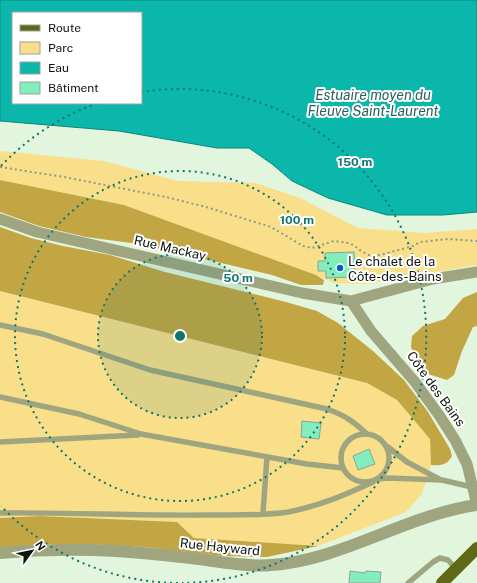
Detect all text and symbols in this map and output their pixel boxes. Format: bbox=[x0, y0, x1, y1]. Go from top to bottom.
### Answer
legend bbox=[12, 12, 142, 104]
text: Route bbox=[48, 21, 81, 35]
text: Parc bbox=[48, 41, 73, 55]
text: Eau bbox=[48, 61, 69, 75]
text: Bâtiment bbox=[48, 81, 99, 95]
water label: Estuaire moyen du Fleuve Saint-Laurent bbox=[307, 87, 439, 119]
text: 150 m bbox=[338, 155, 372, 169]
text: 100 m bbox=[280, 213, 314, 227]
street label: Rue Mackay bbox=[133, 232, 207, 264]
place label: Le chalet de la Côte-des-Bains bbox=[348, 254, 442, 284]
marker: Le chalet de la Côte-des-Bains bbox=[335, 263, 345, 273]
text: 50 m bbox=[223, 271, 253, 285]
centre of rings bbox=[173, 329, 187, 343]
street label: Côte des Bains bbox=[404, 349, 468, 429]
north arrow bbox=[12, 531, 52, 571]
street label: Rue Hayward bbox=[179, 535, 261, 559]
text: N bbox=[33, 539, 48, 552]

